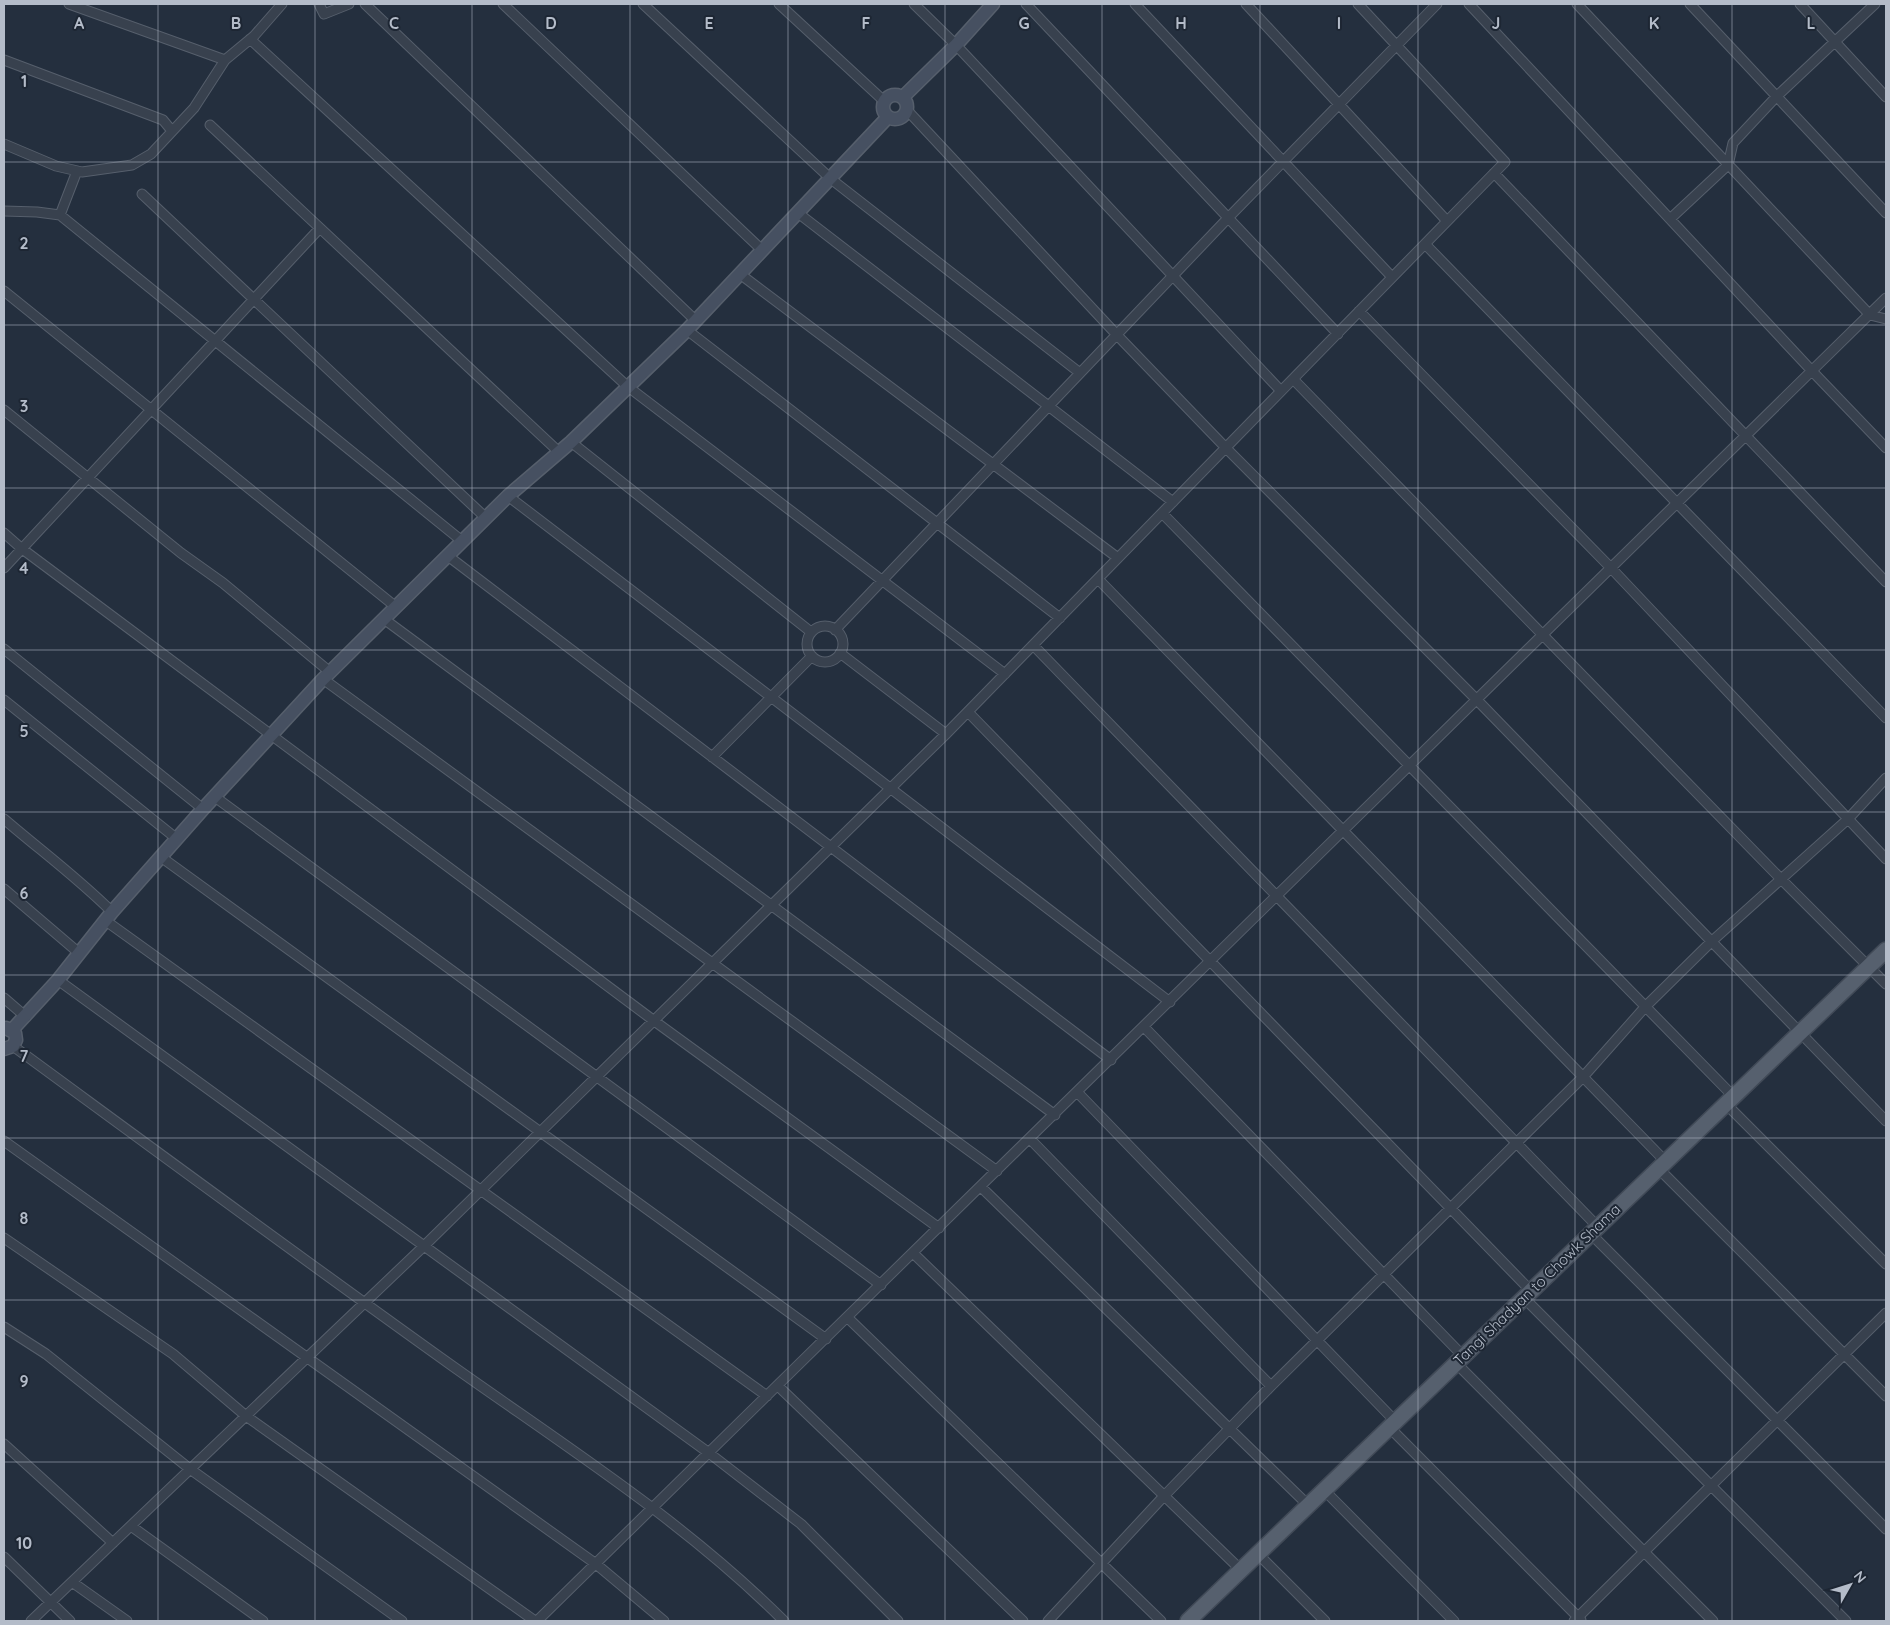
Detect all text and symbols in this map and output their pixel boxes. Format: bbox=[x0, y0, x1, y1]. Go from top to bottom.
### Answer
text: A bbox=[74, 13, 85, 33]
text: B bbox=[231, 13, 241, 33]
text: C bbox=[389, 13, 399, 33]
text: D bbox=[545, 13, 557, 33]
text: E bbox=[704, 13, 714, 33]
text: F bbox=[862, 13, 871, 33]
text: G bbox=[1018, 13, 1030, 33]
text: H bbox=[1175, 13, 1187, 33]
text: I bbox=[1337, 13, 1341, 33]
text: J bbox=[1492, 13, 1500, 33]
text: K bbox=[1649, 13, 1659, 33]
text: L bbox=[1807, 13, 1816, 33]
text: 1 bbox=[21, 71, 27, 91]
text: 2 bbox=[19, 233, 29, 253]
text: 3 bbox=[20, 396, 28, 416]
text: 4 bbox=[19, 558, 29, 578]
text: 5 bbox=[19, 721, 29, 741]
text: 6 bbox=[20, 883, 29, 903]
text: 7 bbox=[20, 1046, 29, 1066]
street label: Tangi Shadyan to Chowk Shama bbox=[1449, 1200, 1624, 1370]
text: 8 bbox=[20, 1208, 29, 1228]
text: 9 bbox=[19, 1371, 29, 1391]
text: 10 bbox=[16, 1533, 32, 1553]
north arrow bbox=[1825, 1560, 1875, 1610]
text: N bbox=[1850, 1567, 1870, 1586]

